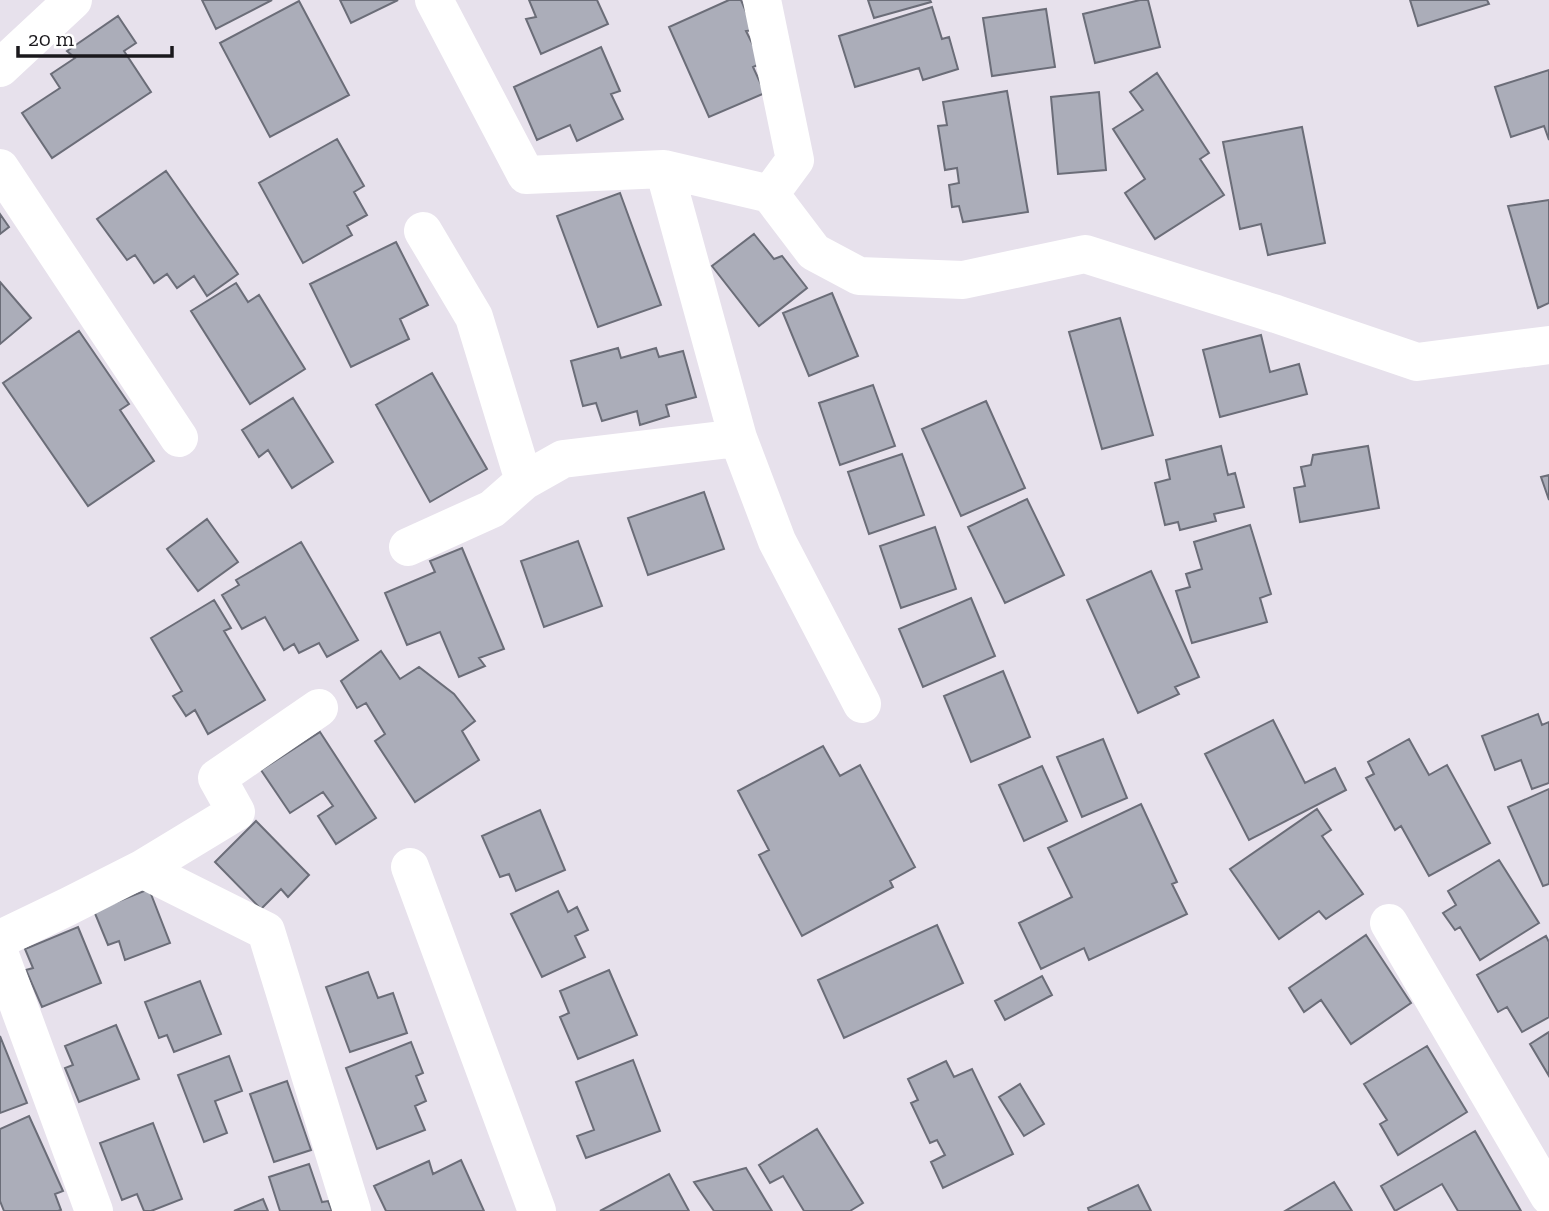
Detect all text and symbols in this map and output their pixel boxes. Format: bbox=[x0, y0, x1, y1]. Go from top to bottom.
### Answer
scale bar bbox=[18, 14, 172, 58]
text: 20 m bbox=[28, 26, 74, 51]

